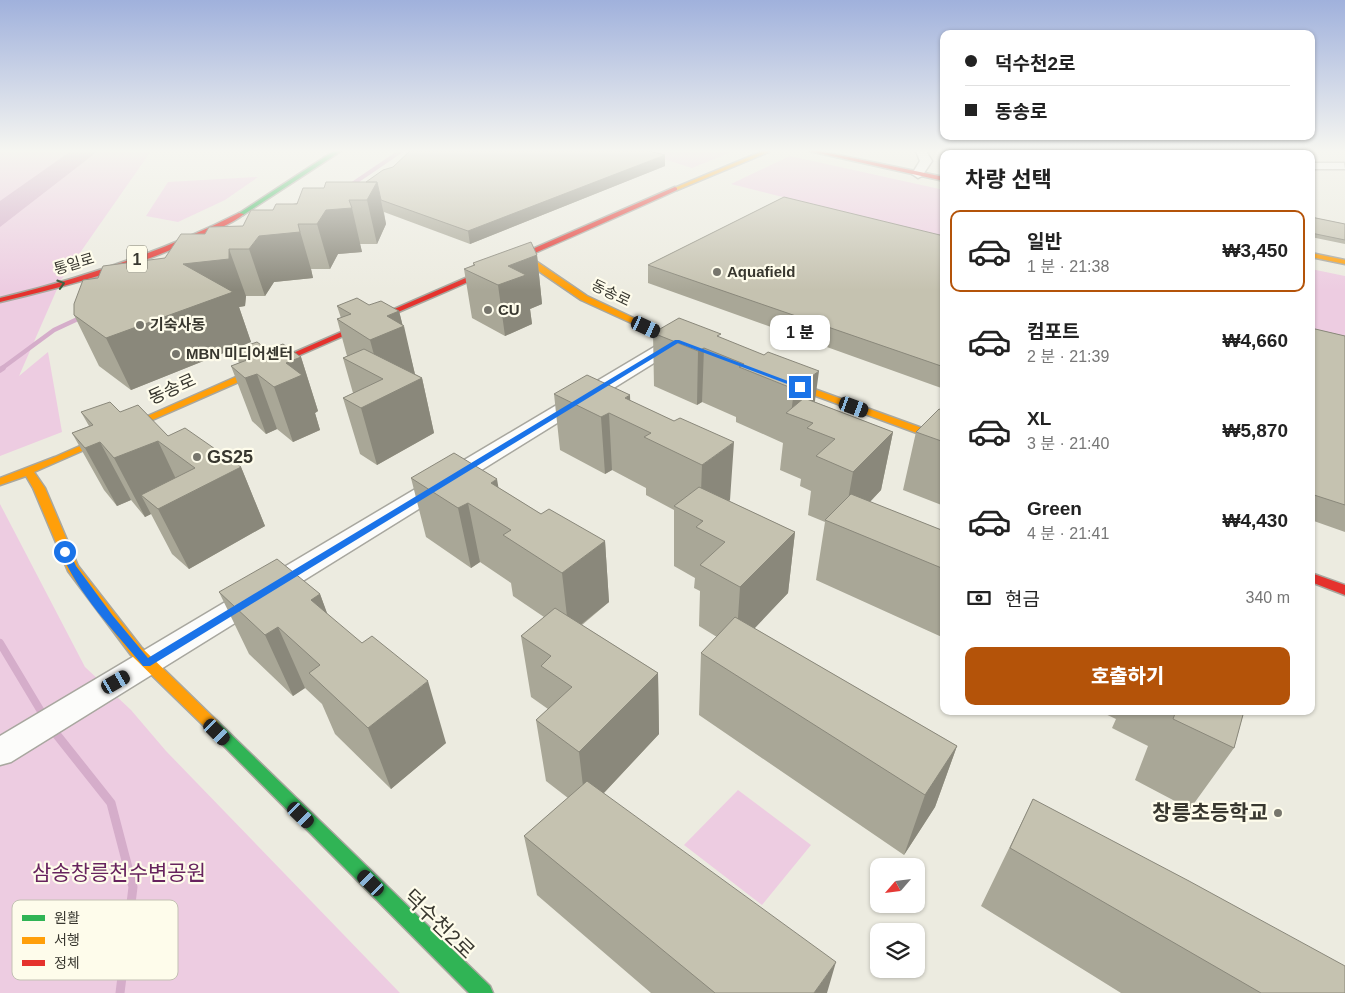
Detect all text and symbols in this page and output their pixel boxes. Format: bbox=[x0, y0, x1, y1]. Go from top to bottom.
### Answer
text: 덕수천2로 bbox=[995, 53, 1076, 74]
text: 동송로 bbox=[995, 101, 1047, 122]
text: 차량 선택 bbox=[965, 167, 1052, 192]
icon: car bbox=[967, 229, 1012, 274]
text: 일반 bbox=[1027, 231, 1062, 252]
text: ₩3,450 bbox=[1223, 240, 1288, 261]
road number: 1 bbox=[127, 245, 147, 272]
street label: 통일로 bbox=[52, 249, 96, 278]
text: 1 분 · 21:38 bbox=[1027, 258, 1109, 275]
place label: Aquafield bbox=[727, 263, 795, 280]
marker: Aquafield bbox=[711, 266, 723, 278]
street label: 동송로 bbox=[589, 276, 634, 309]
one-way arrow bbox=[56, 280, 64, 290]
place label: CU bbox=[498, 301, 520, 318]
marker: CU bbox=[482, 304, 494, 316]
car bbox=[629, 314, 662, 340]
callout: 1 분 bbox=[770, 314, 830, 350]
place label: 기숙사동 bbox=[150, 316, 205, 333]
marker: 기숙사동 bbox=[134, 319, 146, 331]
icon: car bbox=[967, 319, 1012, 364]
text: 컴포트 bbox=[1027, 321, 1079, 342]
text: 1 분 bbox=[786, 324, 814, 341]
text: ₩4,660 bbox=[1223, 330, 1288, 351]
place label: MBN 미디어센터 bbox=[186, 345, 293, 362]
marker: MBN 미디어센터 bbox=[170, 348, 182, 360]
text: 2 분 · 21:39 bbox=[1027, 348, 1109, 365]
street label: 동송로 bbox=[145, 370, 199, 408]
route end bbox=[789, 376, 811, 398]
car bbox=[837, 395, 870, 419]
text: XL bbox=[1027, 408, 1051, 429]
icon: car bbox=[967, 409, 1012, 454]
text: ₩5,870 bbox=[1223, 420, 1288, 441]
text: 3 분 · 21:40 bbox=[1027, 435, 1109, 452]
place label: GS25 bbox=[207, 447, 253, 467]
marker: GS25 bbox=[191, 451, 203, 463]
text: Green bbox=[1027, 498, 1082, 519]
icon: car bbox=[967, 499, 1012, 544]
text: ₩4,430 bbox=[1223, 510, 1288, 531]
text: 4 분 · 21:41 bbox=[1027, 525, 1109, 542]
route start bbox=[54, 541, 76, 563]
icon: cash bbox=[965, 584, 993, 612]
text: 현금 bbox=[1005, 589, 1040, 610]
text: 340 m bbox=[1246, 589, 1290, 606]
button: 호출하기 bbox=[965, 647, 1290, 705]
car bbox=[99, 668, 132, 696]
car bbox=[201, 716, 232, 748]
car bbox=[284, 799, 317, 831]
place label: 창릉초등학교 bbox=[1152, 801, 1268, 824]
marker: 창릉초등학교 bbox=[1272, 807, 1284, 819]
north arrow bbox=[870, 858, 925, 912]
map controls bbox=[870, 858, 925, 978]
park label: 삼송창릉천수변공원 bbox=[32, 861, 206, 884]
car bbox=[354, 867, 387, 899]
street label: 덕수천2로 bbox=[399, 884, 479, 963]
legend bbox=[12, 900, 178, 980]
text: 원활 bbox=[54, 910, 80, 926]
button: layers bbox=[870, 923, 925, 978]
text: 서행 bbox=[54, 932, 80, 948]
text: 정체 bbox=[54, 955, 80, 971]

